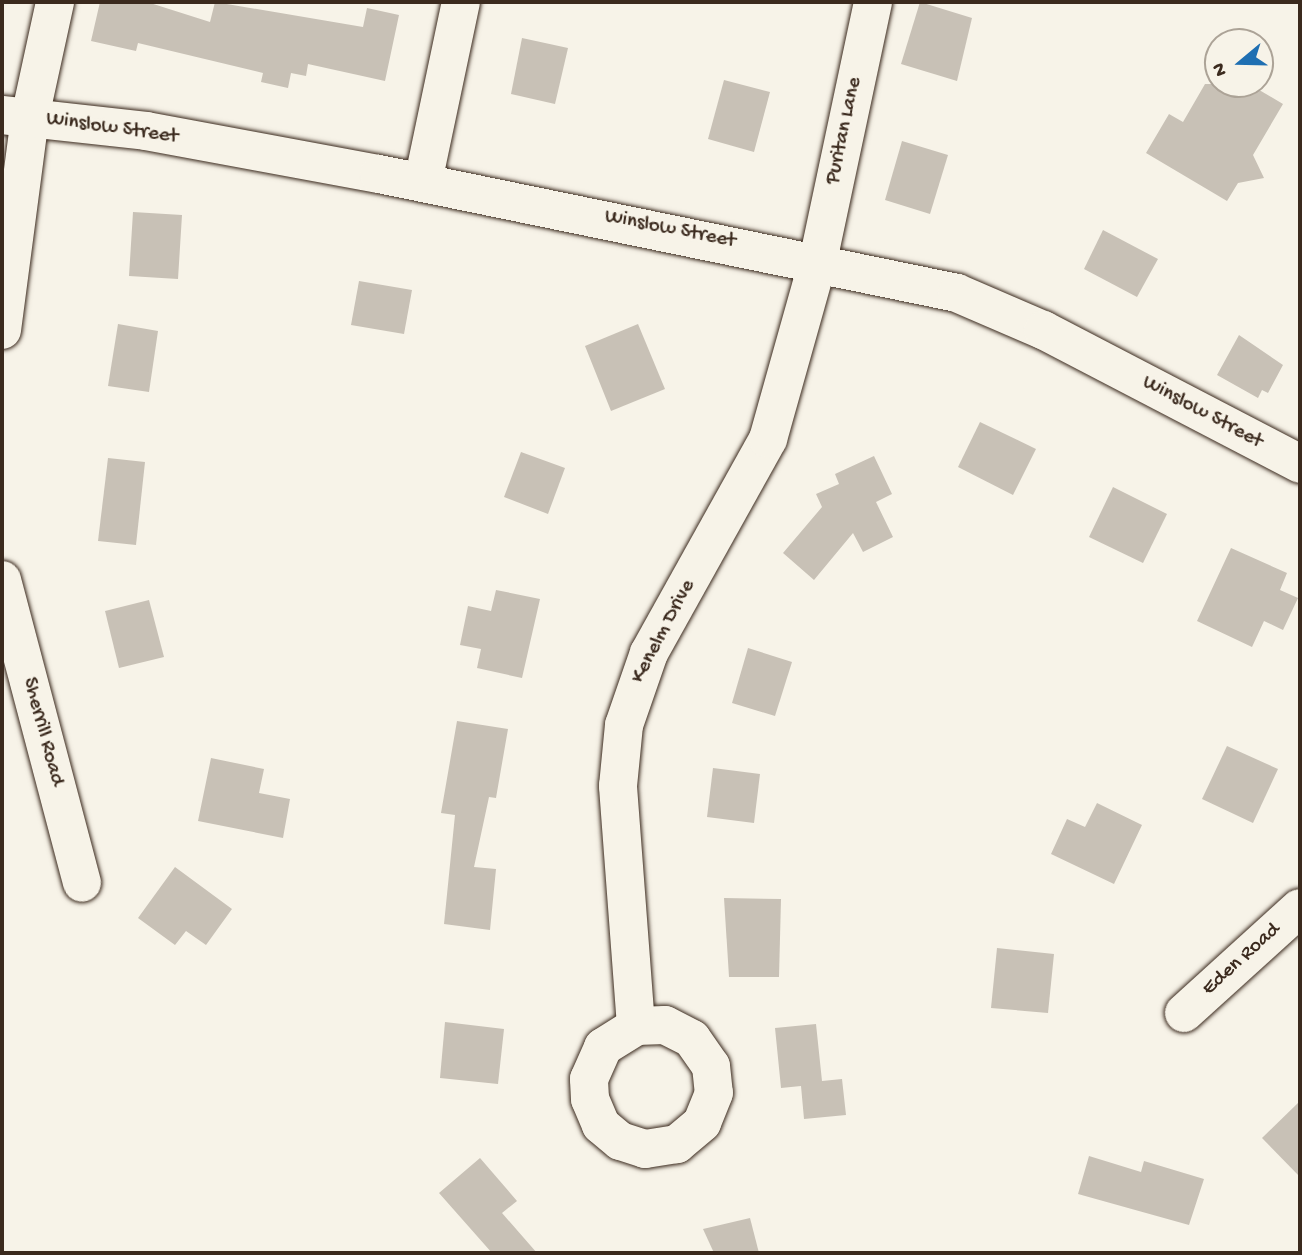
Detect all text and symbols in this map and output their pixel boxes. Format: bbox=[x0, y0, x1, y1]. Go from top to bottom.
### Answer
north arrow bbox=[1204, 28, 1274, 98]
text: N bbox=[1208, 60, 1233, 79]
street label: Puritan Lane bbox=[821, 75, 869, 187]
street label: Winslow Street bbox=[44, 107, 180, 151]
street label: Winslow Street bbox=[602, 205, 738, 255]
street label: Winslow Street bbox=[1137, 371, 1267, 455]
street label: Kenelm Drive bbox=[626, 576, 702, 688]
street label: Sherrill Road bbox=[15, 675, 69, 789]
street label: Eden Road bbox=[1198, 918, 1286, 1002]

